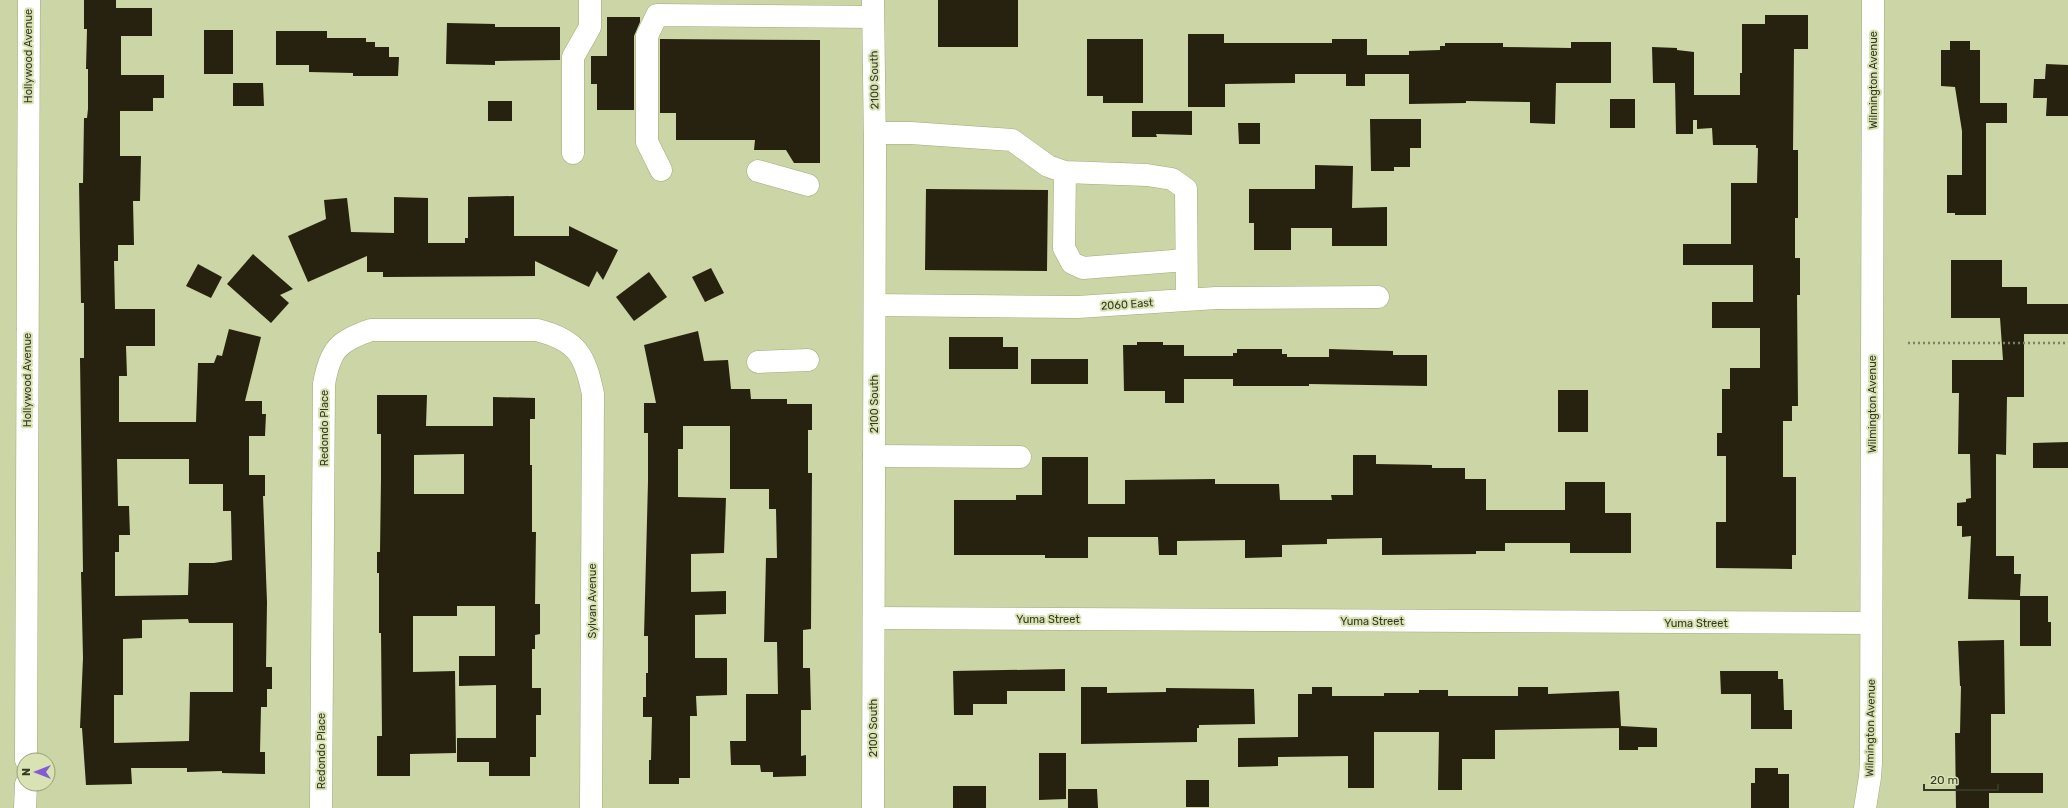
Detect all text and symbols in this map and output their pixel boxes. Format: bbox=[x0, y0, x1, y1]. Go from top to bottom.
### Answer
street label: Hollywood Avenue bbox=[22, 9, 35, 103]
street label: Wilmington Avenue bbox=[1867, 31, 1880, 129]
street label: 2100 South bbox=[867, 51, 882, 109]
street label: 2060 East bbox=[1100, 296, 1154, 313]
street label: Hollywood Avenue bbox=[21, 333, 34, 427]
street label: Wilmington Avenue bbox=[1866, 355, 1879, 453]
street label: 2100 South bbox=[868, 375, 881, 433]
street label: Redondo Place bbox=[318, 390, 331, 466]
street label: Sylvan Avenue bbox=[586, 563, 599, 639]
street label: Yuma Street bbox=[1016, 613, 1080, 626]
street label: Yuma Street bbox=[1340, 615, 1404, 628]
street label: Yuma Street bbox=[1664, 617, 1728, 630]
street label: Wilmington Avenue bbox=[1863, 679, 1878, 777]
street label: 2100 South bbox=[867, 699, 880, 757]
street label: Redondo Place bbox=[315, 713, 328, 789]
north arrow bbox=[16, 752, 56, 792]
scale bar bbox=[1924, 766, 1998, 792]
text: N bbox=[20, 768, 33, 776]
text: 20 m bbox=[1930, 773, 1958, 787]

